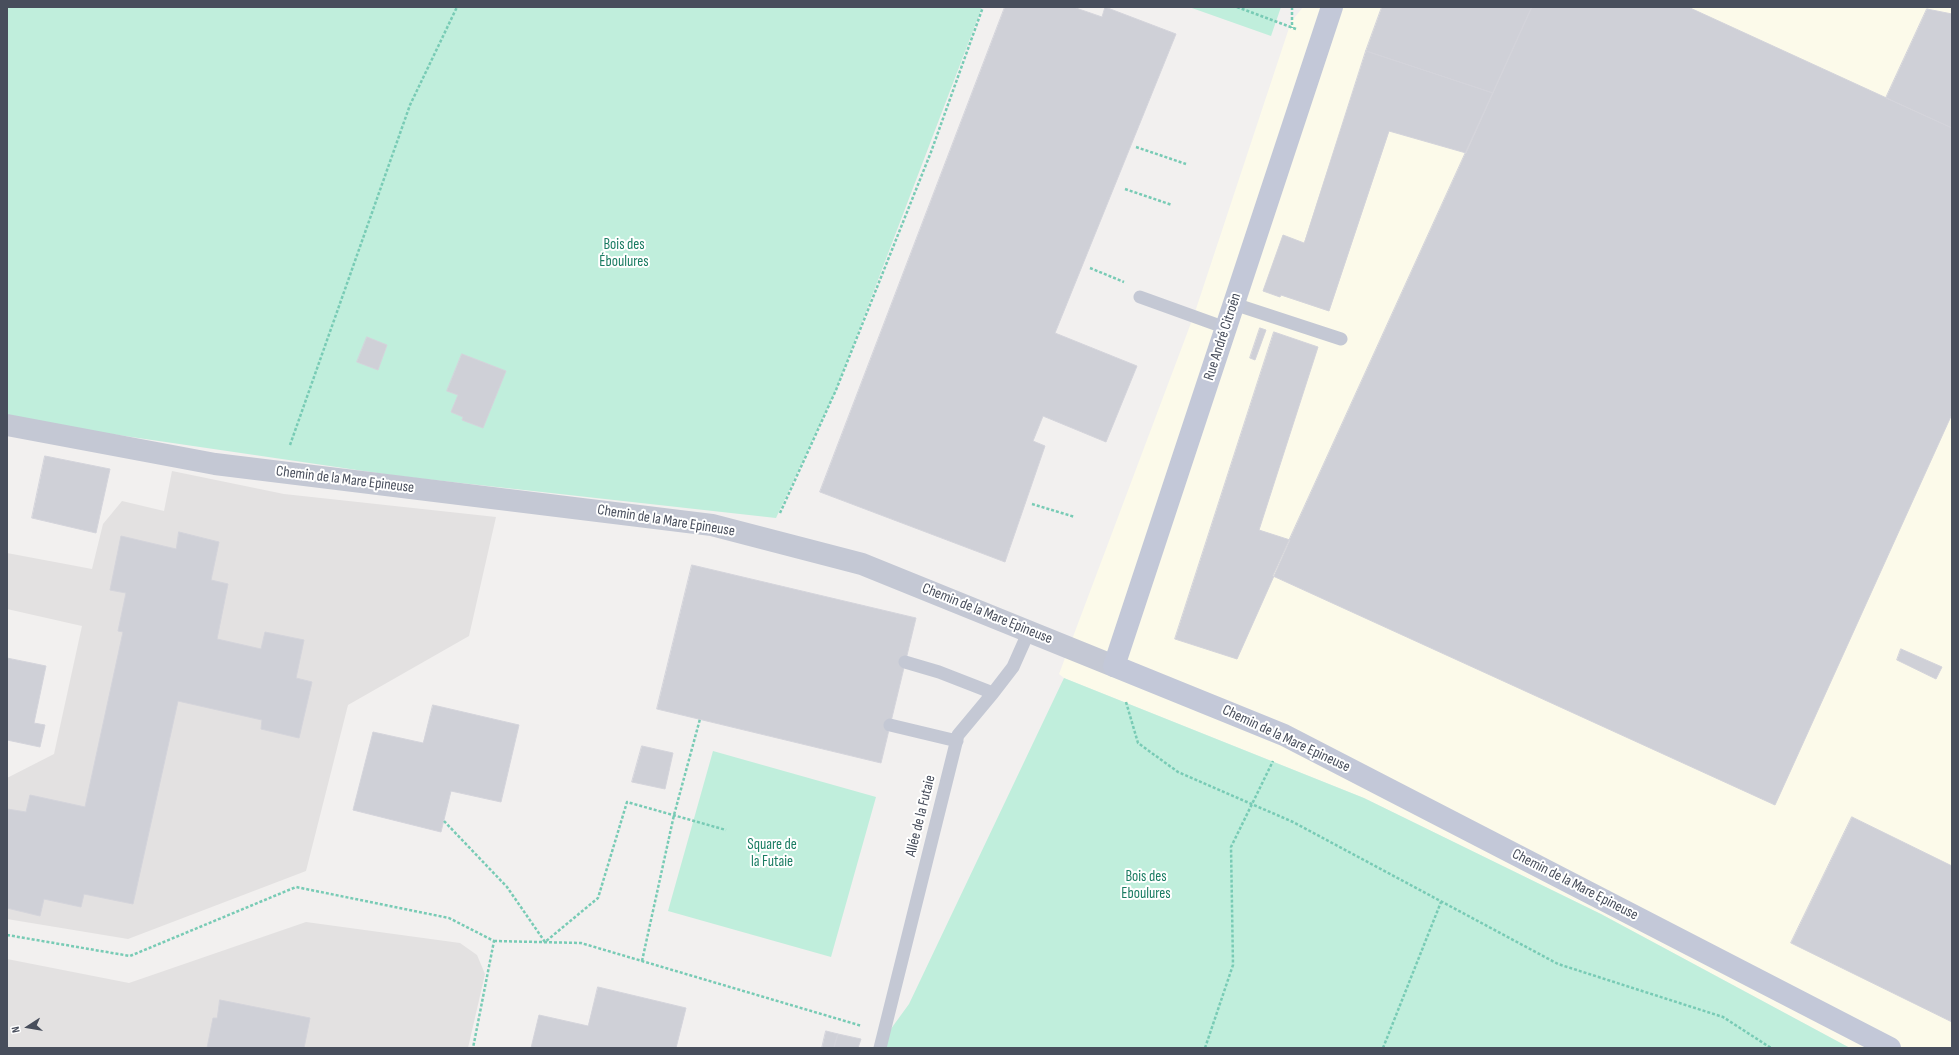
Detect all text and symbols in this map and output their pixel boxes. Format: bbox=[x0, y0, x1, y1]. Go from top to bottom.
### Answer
park label: Bois des Éboulures bbox=[599, 236, 649, 271]
street label: Rue André Citroën bbox=[1200, 291, 1246, 383]
street label: Chemin de la Mare Epineuse bbox=[275, 463, 415, 497]
street label: Chemin de la Mare Epineuse bbox=[596, 501, 736, 541]
street label: Chemin de la Mare Epineuse bbox=[919, 580, 1055, 648]
street label: Chemin de la Mare Epineuse bbox=[1219, 701, 1353, 777]
street label: Allée de la Futaie bbox=[902, 773, 940, 859]
park label: Square de la Futaie bbox=[747, 836, 797, 871]
street label: Chemin de la Mare Epineuse bbox=[1509, 845, 1641, 925]
park label: Bois des Eboulures bbox=[1121, 868, 1171, 903]
north arrow bbox=[8, 1007, 48, 1047]
text: N bbox=[9, 1025, 23, 1034]

